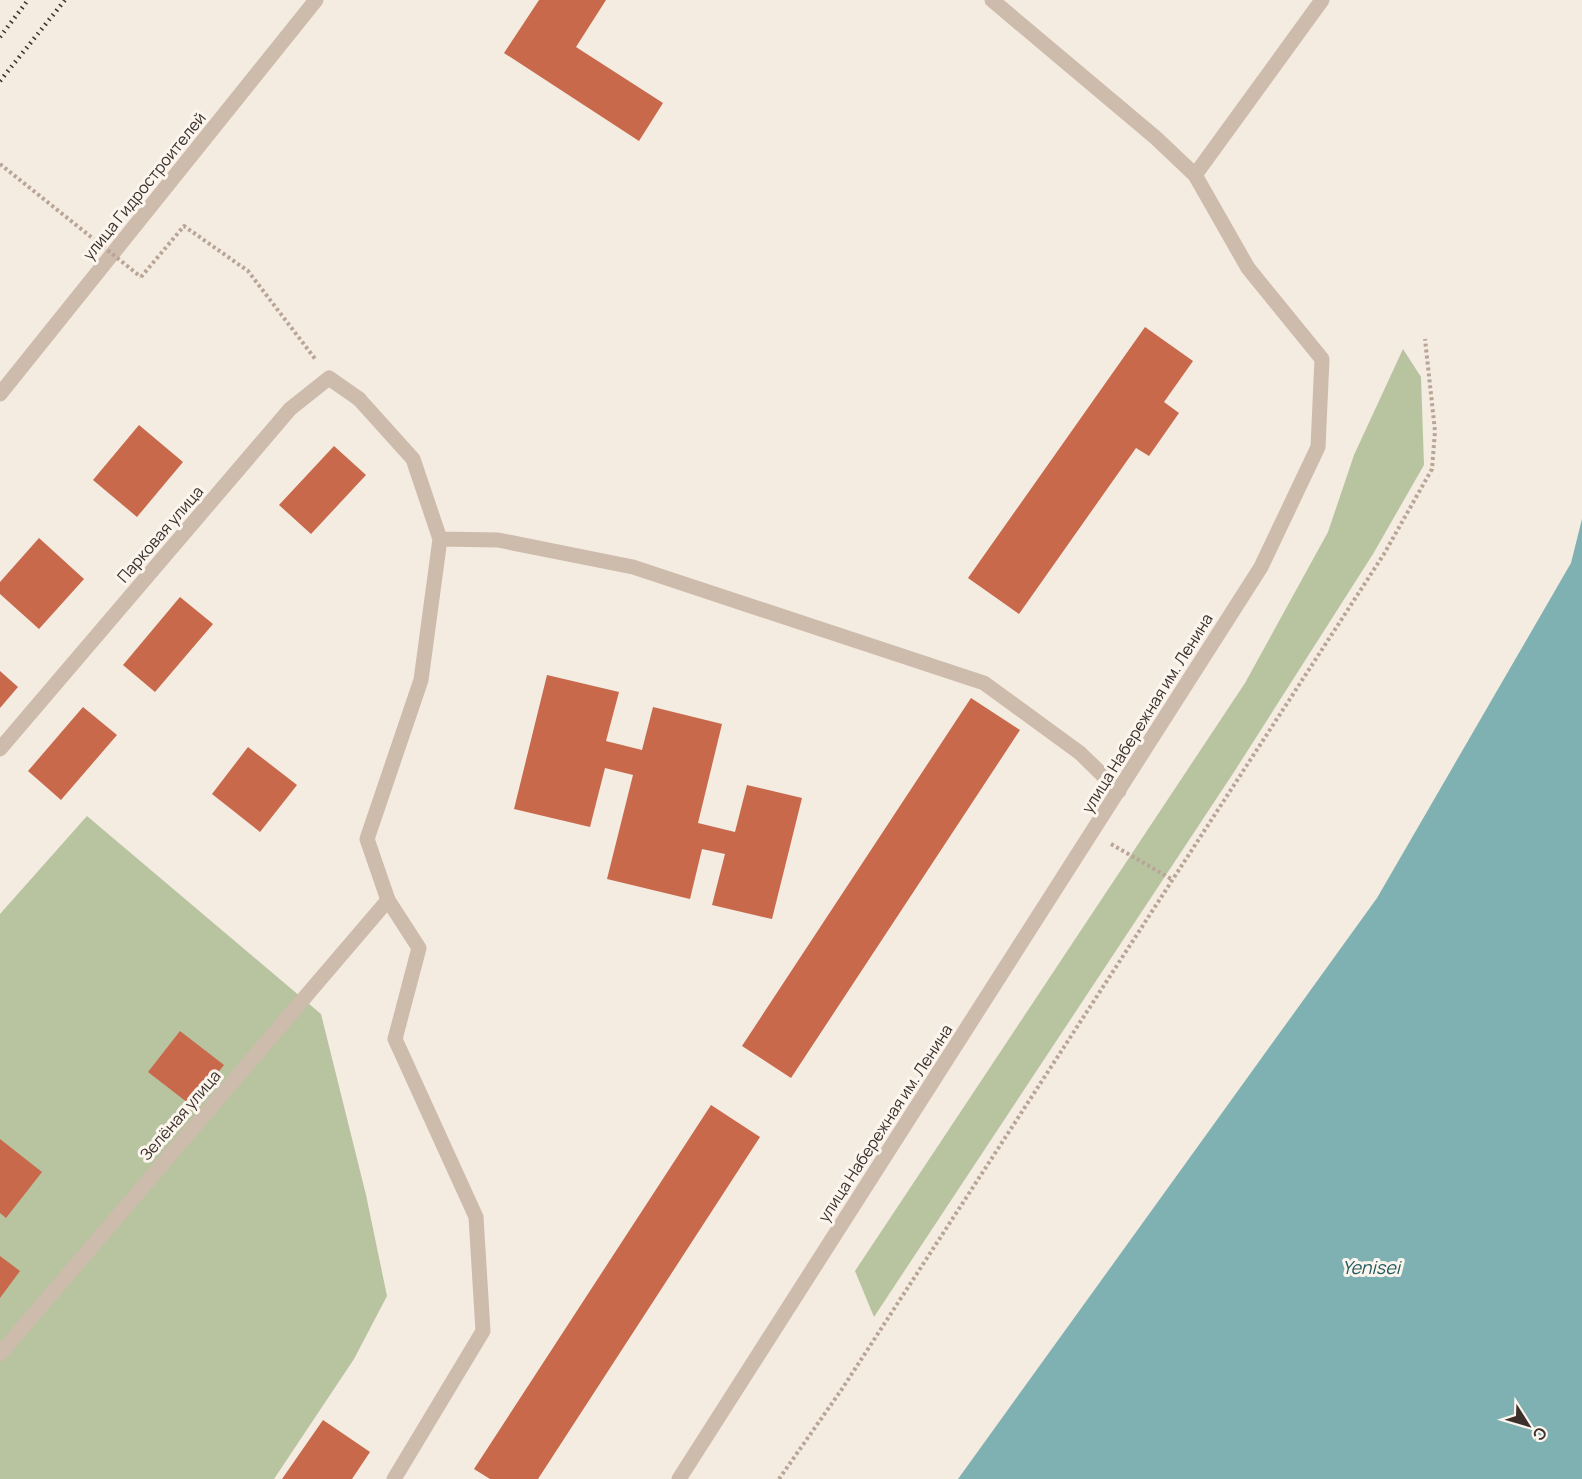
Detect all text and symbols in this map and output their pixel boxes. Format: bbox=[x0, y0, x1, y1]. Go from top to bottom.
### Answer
street label: улица Гидростроителей bbox=[77, 107, 211, 265]
street label: Парковая улица bbox=[112, 481, 208, 587]
street label: улица Набережная им. Ленина bbox=[1076, 609, 1218, 817]
street label: улица Набережная им. Ленина bbox=[813, 1020, 957, 1226]
street label: Зелёная улица bbox=[135, 1065, 225, 1165]
water label: Yenisei bbox=[1342, 1255, 1403, 1279]
north arrow bbox=[1498, 1395, 1558, 1455]
text: С bbox=[1528, 1423, 1552, 1446]

